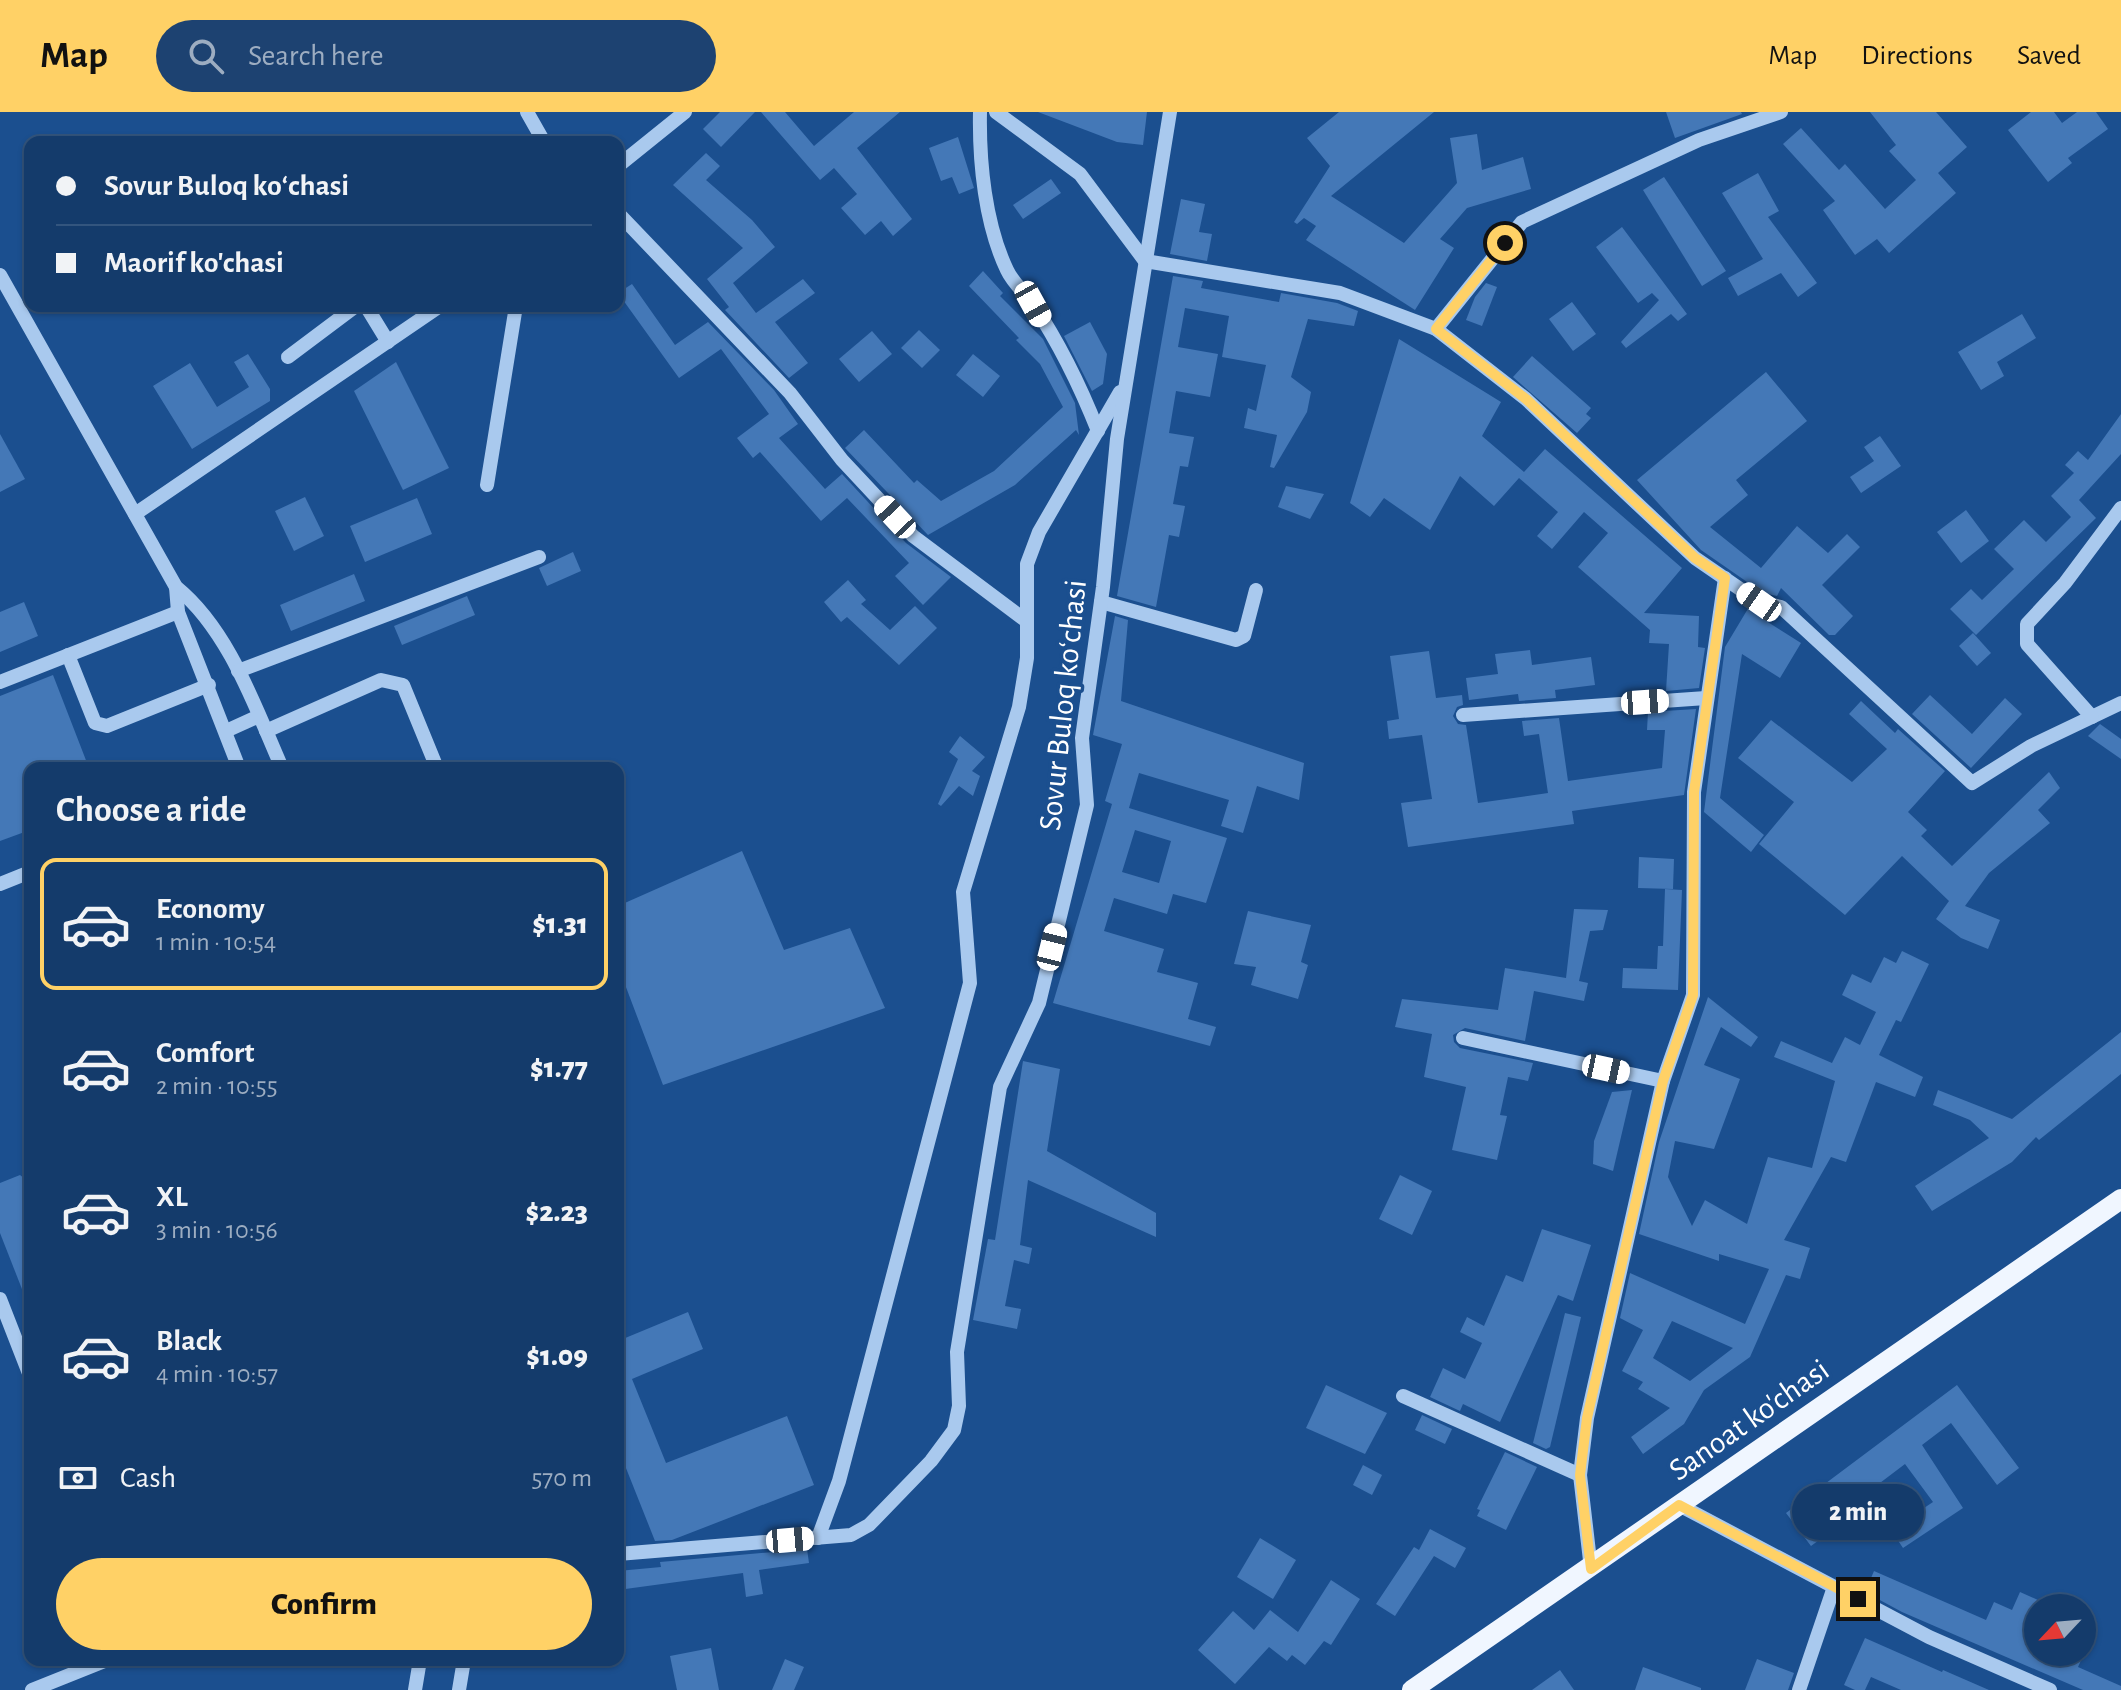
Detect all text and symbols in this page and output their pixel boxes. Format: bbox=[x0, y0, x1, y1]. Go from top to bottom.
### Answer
search box bbox=[156, 20, 716, 92]
icon: search bbox=[184, 34, 228, 78]
text: Map bbox=[40, 37, 108, 75]
text: Search here bbox=[248, 41, 384, 71]
text: Map bbox=[1768, 42, 1817, 70]
text: Directions bbox=[1861, 42, 1973, 70]
text: Saved bbox=[2017, 42, 2081, 70]
text: Sovur Buloq koʻchasi bbox=[104, 171, 349, 201]
route start bbox=[1487, 225, 1523, 261]
text: Maorif ko'chasi bbox=[104, 248, 284, 278]
car bbox=[1011, 277, 1055, 331]
car bbox=[870, 491, 920, 543]
street label: Sovur Buloq koʻchasi bbox=[1034, 578, 1092, 832]
car bbox=[1732, 578, 1786, 626]
car bbox=[1620, 688, 1670, 716]
text: Choose a ride bbox=[56, 792, 246, 828]
icon: car bbox=[60, 888, 132, 960]
text: Economy bbox=[156, 894, 265, 924]
text: $1.31 bbox=[532, 909, 588, 939]
car bbox=[1035, 921, 1069, 973]
text: 1 min · 10:54 bbox=[156, 929, 276, 955]
icon: car bbox=[60, 1032, 132, 1104]
text: Comfort bbox=[156, 1038, 255, 1068]
car bbox=[1580, 1052, 1632, 1086]
text: $1.77 bbox=[530, 1053, 588, 1083]
text: 2 min · 10:55 bbox=[156, 1073, 278, 1099]
icon: car bbox=[60, 1176, 132, 1248]
text: XL bbox=[156, 1182, 188, 1212]
text: $2.23 bbox=[525, 1197, 588, 1227]
text: 3 min · 10:56 bbox=[156, 1217, 278, 1243]
icon: car bbox=[60, 1320, 132, 1392]
text: Black bbox=[156, 1326, 222, 1356]
text: $1.09 bbox=[526, 1341, 588, 1371]
street label: Sanoat ko'chasi bbox=[1663, 1353, 1835, 1487]
text: 4 min · 10:57 bbox=[156, 1361, 278, 1387]
icon: cash bbox=[56, 1456, 100, 1500]
text: Cash bbox=[120, 1463, 176, 1493]
text: 570 m bbox=[531, 1465, 592, 1491]
callout: 2 min bbox=[1792, 1483, 1924, 1539]
text: 2 min bbox=[1829, 1499, 1887, 1525]
car bbox=[765, 1526, 815, 1554]
button: Confirm bbox=[56, 1558, 592, 1650]
route end bbox=[1840, 1581, 1876, 1617]
north arrow bbox=[2024, 1594, 2096, 1666]
map controls bbox=[2024, 1594, 2096, 1666]

